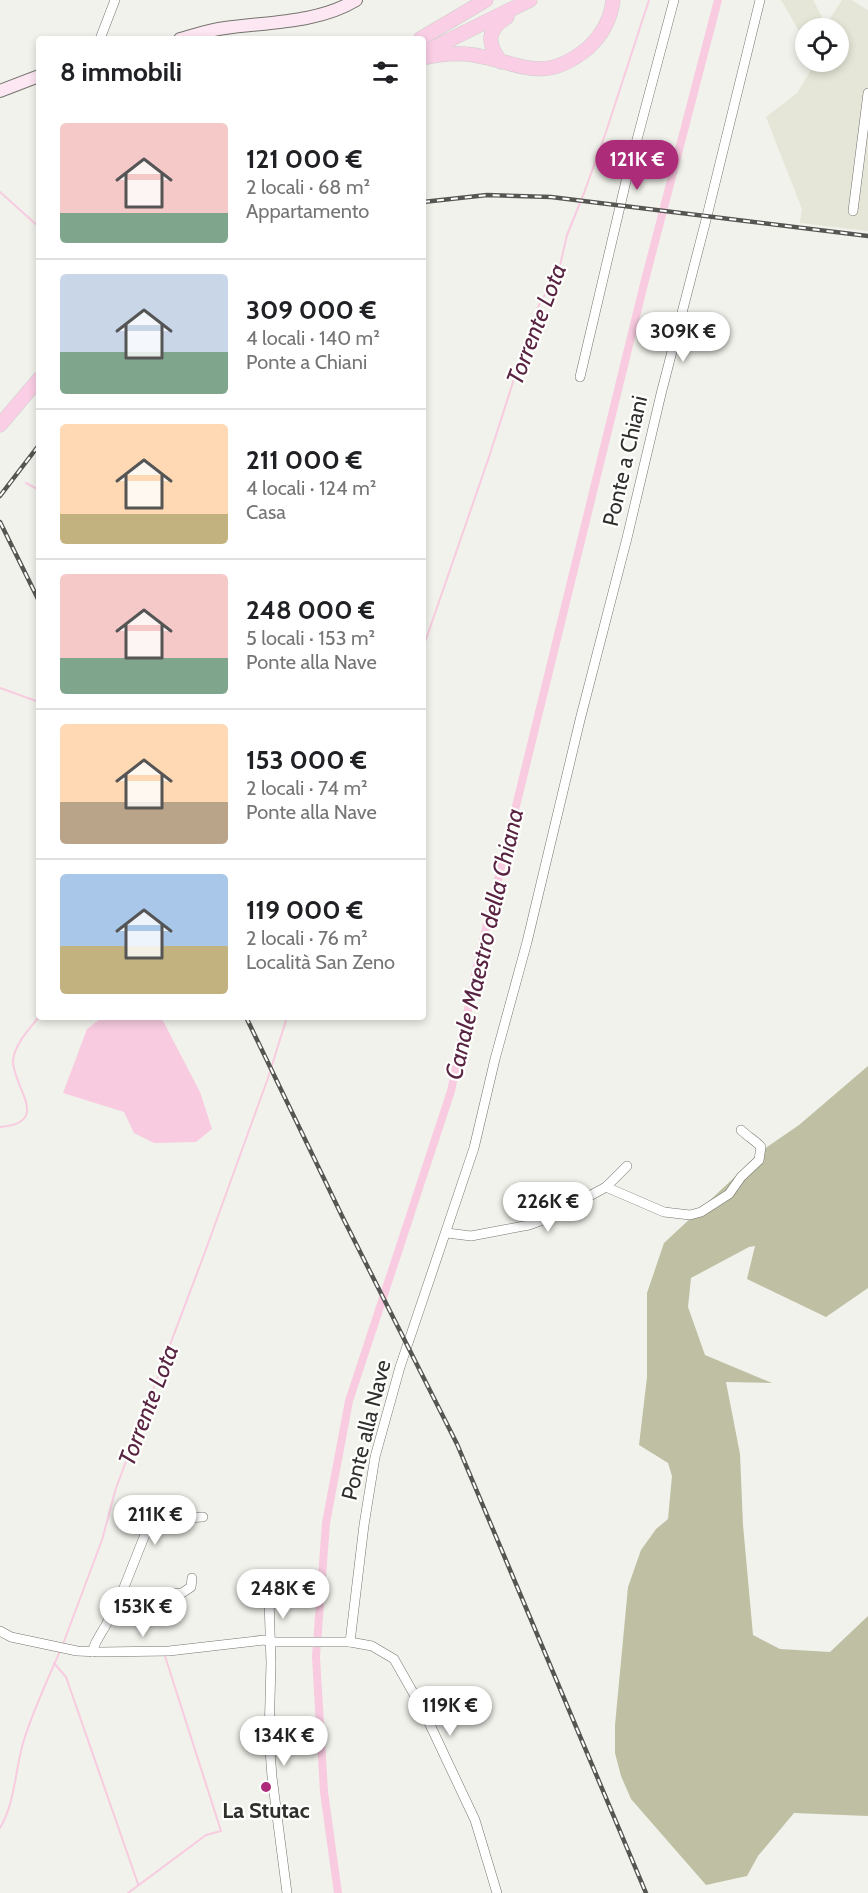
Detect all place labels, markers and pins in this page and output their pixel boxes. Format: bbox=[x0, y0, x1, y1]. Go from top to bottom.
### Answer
pin: 121K € bbox=[588, 140, 686, 191]
pin: 309K € bbox=[634, 312, 732, 363]
pin: 226K € bbox=[499, 1182, 597, 1233]
pin: 211K € bbox=[106, 1495, 204, 1546]
pin: 248K € bbox=[234, 1569, 332, 1620]
pin: 153K € bbox=[94, 1587, 192, 1638]
pin: 119K € bbox=[401, 1686, 499, 1737]
pin: 134K € bbox=[235, 1716, 333, 1767]
marker: La Stutac bbox=[259, 1780, 273, 1794]
place label: La Stutac bbox=[222, 1797, 310, 1824]

